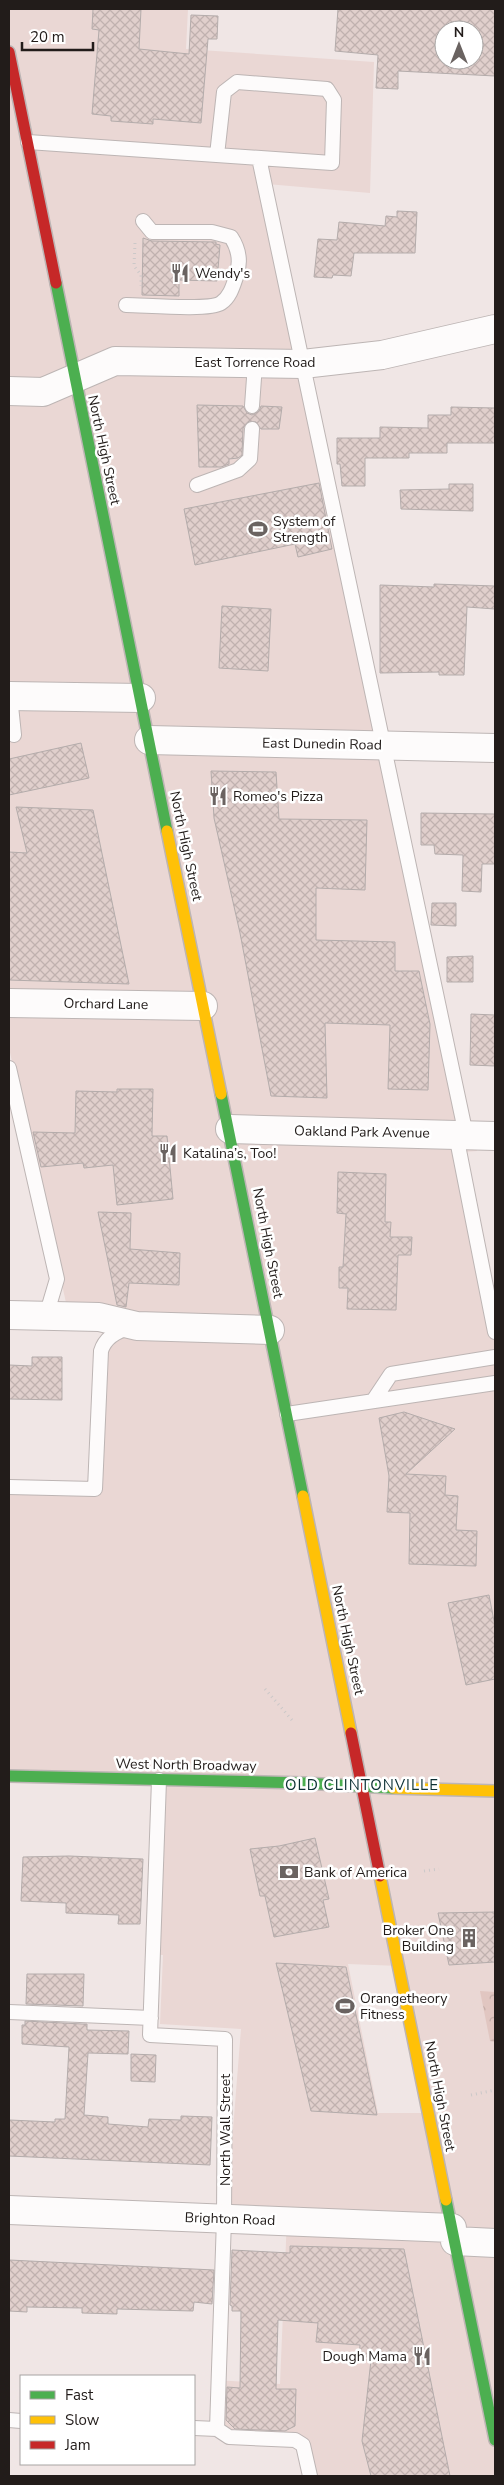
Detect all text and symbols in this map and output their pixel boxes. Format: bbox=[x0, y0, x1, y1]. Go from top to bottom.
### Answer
scale bar bbox=[22, 20, 94, 52]
north arrow bbox=[434, 20, 484, 70]
text: N bbox=[454, 23, 464, 42]
text: 20 m bbox=[30, 27, 65, 47]
restaurant icon: Wendy's bbox=[169, 262, 191, 284]
place label: Wendy's bbox=[195, 264, 250, 283]
street label: East Torrence Road bbox=[194, 353, 316, 372]
street label: North High Street bbox=[83, 393, 125, 507]
place label: System of Strength bbox=[273, 512, 336, 547]
sports icon: System of Strength bbox=[247, 518, 269, 540]
street label: East Dunedin Road bbox=[262, 733, 382, 755]
restaurant icon: Romeo's Pizza bbox=[207, 785, 229, 807]
place label: Romeo's Pizza bbox=[233, 787, 323, 806]
street label: North High Street bbox=[165, 789, 207, 903]
street label: Orchard Lane bbox=[64, 994, 148, 1014]
street label: Oakland Park Avenue bbox=[294, 1121, 430, 1143]
restaurant icon: Katalina’s, Too! bbox=[157, 1142, 179, 1164]
place label: Katalina’s, Too! bbox=[183, 1144, 276, 1163]
street label: North High Street bbox=[248, 1186, 288, 1300]
street label: North High Street bbox=[327, 1583, 369, 1697]
street label: West North Broadway bbox=[115, 1754, 258, 1776]
district label: OLD CLINTONVILLE bbox=[285, 1775, 439, 1795]
bank icon: Bank of America bbox=[278, 1861, 300, 1883]
place label: Bank of America bbox=[304, 1863, 407, 1882]
place label: Broker One Building bbox=[383, 1921, 454, 1956]
building icon: Broker One Building bbox=[458, 1927, 480, 1949]
place label: Orangetheory Fitness bbox=[360, 1989, 448, 2024]
sports icon: Orangetheory Fitness bbox=[334, 1995, 356, 2017]
street label: North High Street bbox=[420, 2039, 460, 2153]
street label: North Wall Street bbox=[216, 2074, 235, 2186]
street label: Brighton Road bbox=[184, 2208, 276, 2230]
restaurant icon: Dough Mama bbox=[411, 2345, 433, 2367]
place label: Dough Mama bbox=[322, 2347, 407, 2366]
legend bbox=[20, 2375, 195, 2465]
text: Fast bbox=[65, 2385, 94, 2405]
text: Slow bbox=[65, 2410, 100, 2430]
text: Jam bbox=[64, 2435, 91, 2455]

